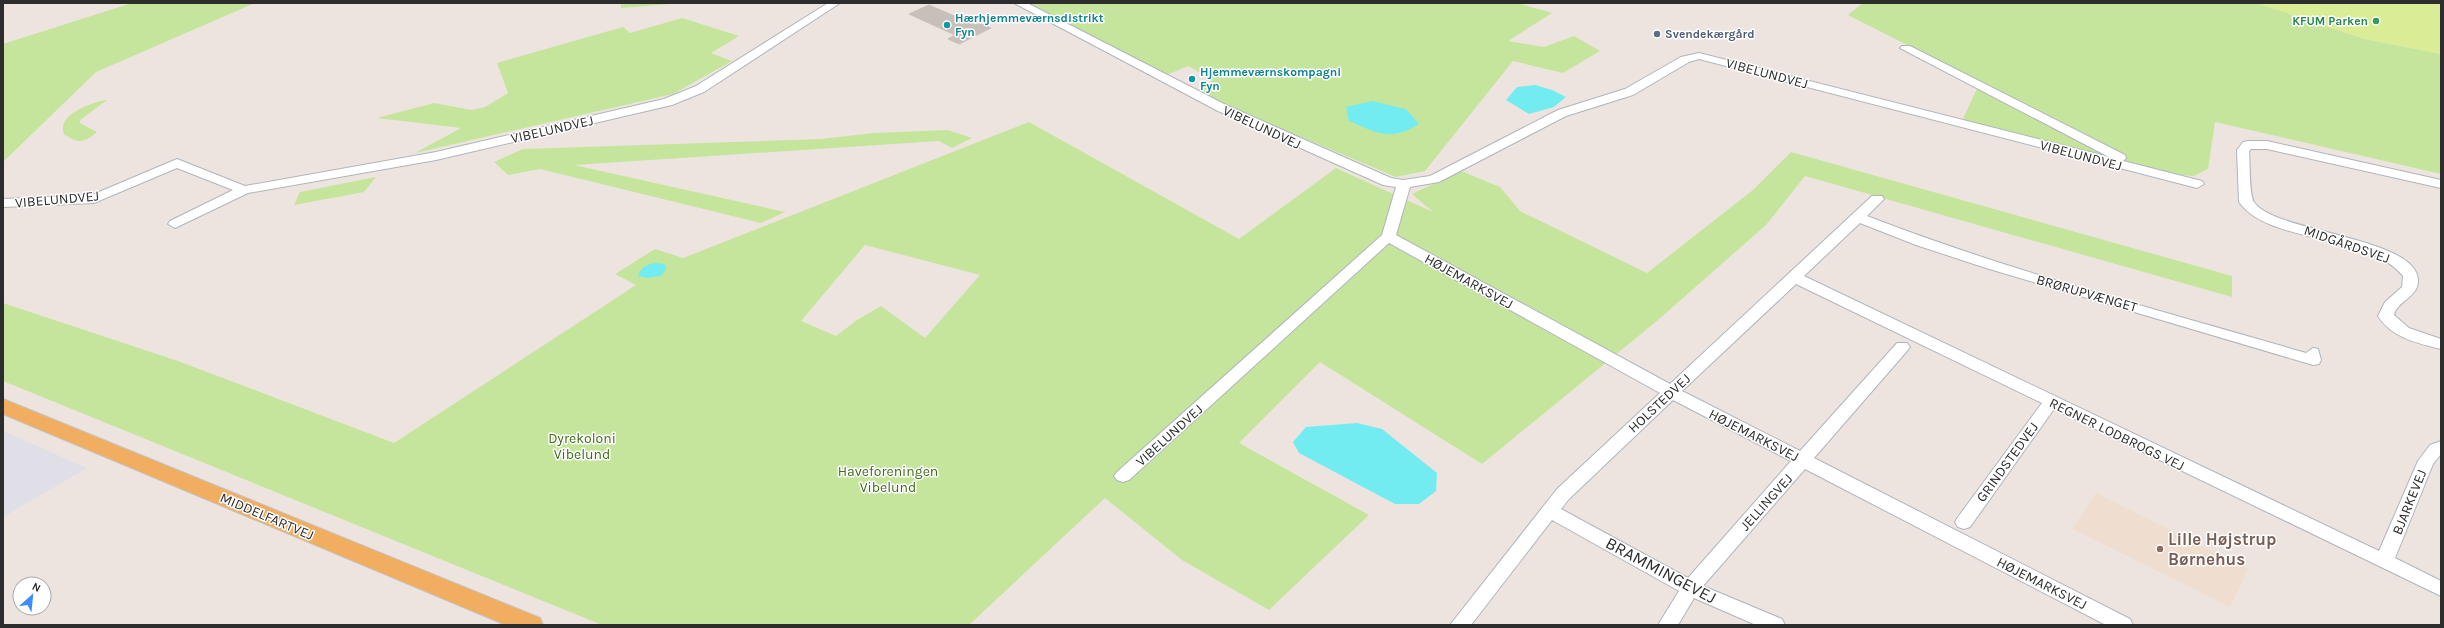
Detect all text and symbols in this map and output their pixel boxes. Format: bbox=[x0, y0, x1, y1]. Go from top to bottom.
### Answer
place label: Hærhjemmeværnsdistrikt Fyn bbox=[955, 11, 1104, 39]
place label: KFUM Parken bbox=[2292, 14, 2368, 28]
marker: KFUM Parken bbox=[2371, 16, 2381, 26]
marker: Hærhjemmeværnsdistrikt Fyn bbox=[942, 20, 952, 30]
place label: Svendekærgård bbox=[1665, 27, 1755, 41]
marker: Svendekærgård bbox=[1652, 29, 1662, 39]
street label: VIBELUNDVEJ bbox=[1724, 54, 1810, 93]
place label: Hjemmeværnskompagni Fyn bbox=[1200, 65, 1341, 93]
marker: Hjemmeværnskompagni Fyn bbox=[1187, 74, 1197, 84]
street label: VIBELUNDVEJ bbox=[1220, 102, 1304, 153]
street label: VIBELUNDVEJ bbox=[509, 112, 595, 147]
street label: VIBELUNDVEJ bbox=[2038, 136, 2124, 175]
street label: VIBELUNDVEJ bbox=[14, 187, 100, 212]
street label: MIDGÅRDSVEJ bbox=[2302, 222, 2392, 267]
street label: HØJEMARKSVEJ bbox=[1421, 250, 1516, 313]
street label: BRØRUPVÆNGET bbox=[2034, 271, 2139, 316]
street label: HOLSTEDVEJ bbox=[1625, 370, 1694, 436]
street label: REGNER LODBROGS VEJ bbox=[2046, 394, 2187, 475]
street label: VIBELUNDVEJ bbox=[1132, 401, 1206, 470]
street label: HØJEMARKSVEJ bbox=[1706, 405, 1802, 465]
street label: GRINDSTEDVEJ bbox=[1973, 419, 2042, 505]
park label: Dyrekoloni Vibelund bbox=[548, 430, 616, 463]
park label: Haveforeningen Vibelund bbox=[838, 463, 938, 496]
street label: BJARKEVEJ bbox=[2389, 467, 2430, 537]
street label: JELLINGVEJ bbox=[1736, 470, 1796, 534]
street label: MIDDELFARTVEJ bbox=[217, 489, 316, 544]
place label: Lille Højstrup Børnehus bbox=[2168, 529, 2276, 569]
street label: BRAMMINGEVEJ bbox=[1602, 532, 1720, 608]
marker: Lille Højstrup Børnehus bbox=[2155, 544, 2165, 554]
street label: HØJEMARKSVEJ bbox=[1994, 553, 2090, 613]
north arrow bbox=[12, 576, 52, 616]
text: N bbox=[30, 580, 43, 595]

